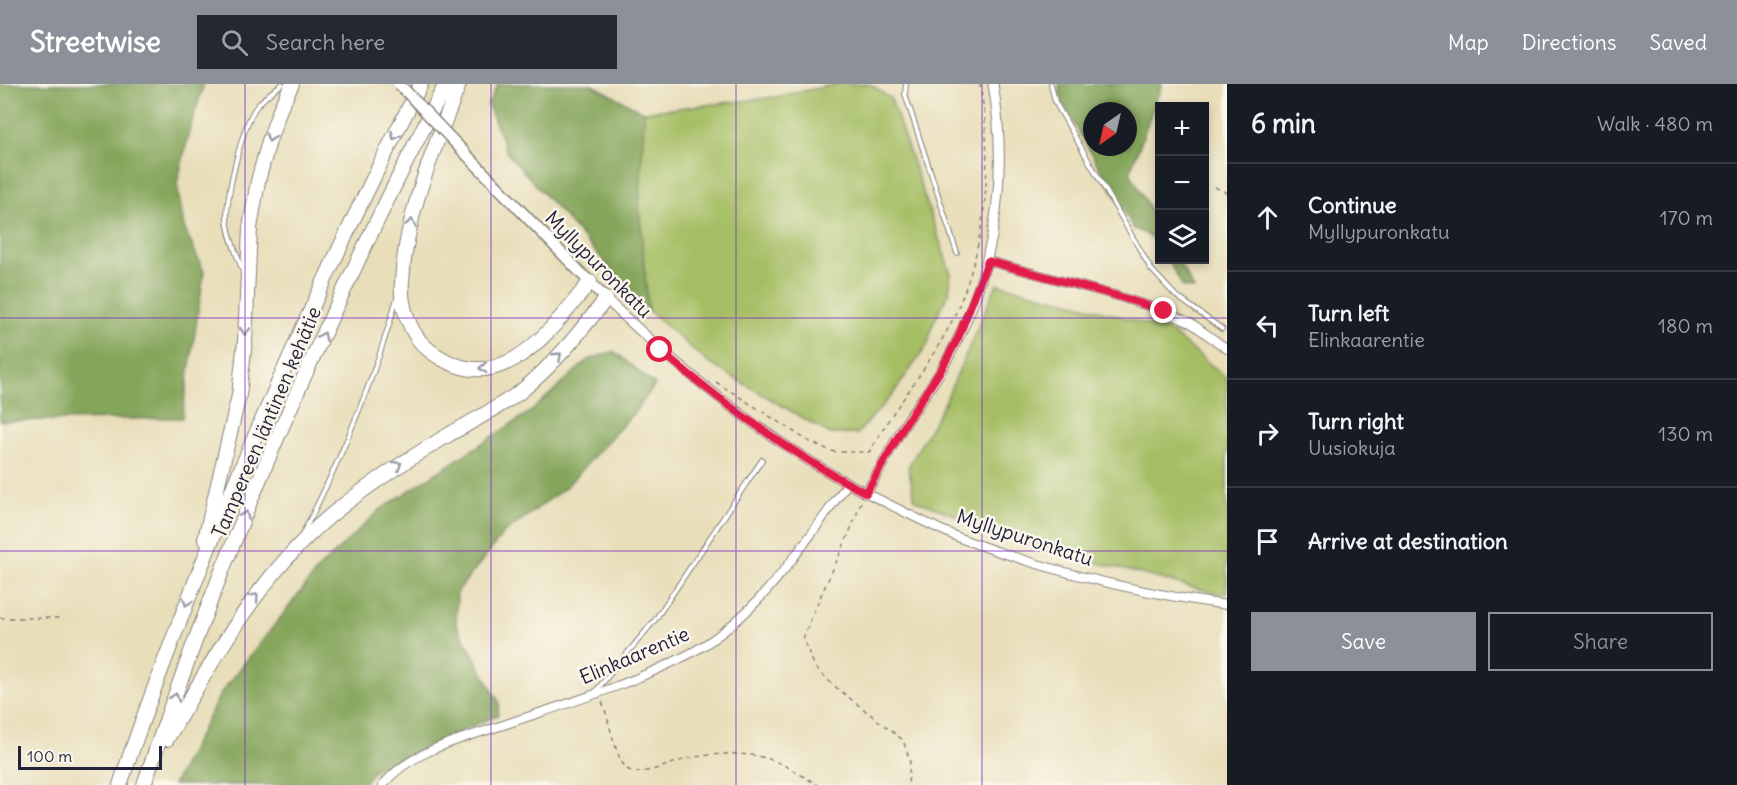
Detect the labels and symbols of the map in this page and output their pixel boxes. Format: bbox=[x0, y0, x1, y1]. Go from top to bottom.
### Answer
north arrow bbox=[1083, 102, 1137, 156]
one-way arrow bbox=[390, 130, 402, 141]
one-way arrow bbox=[265, 132, 278, 143]
street label: Myllypuronkatu bbox=[540, 205, 658, 323]
one-way arrow bbox=[403, 218, 416, 228]
route end bbox=[1150, 297, 1176, 323]
street label: Tampereen läntinen kehätie bbox=[206, 303, 326, 541]
one-way arrow bbox=[239, 326, 252, 335]
one-way arrow bbox=[316, 332, 328, 343]
route start bbox=[646, 336, 672, 362]
one-way arrow bbox=[552, 352, 562, 363]
one-way arrow bbox=[479, 362, 488, 375]
one-way arrow bbox=[392, 461, 402, 473]
street label: Myllypuronkatu bbox=[954, 503, 1096, 571]
one-way arrow bbox=[238, 511, 250, 522]
one-way arrow bbox=[248, 593, 259, 604]
one-way arrow bbox=[182, 596, 195, 607]
street label: Elinkaarentie bbox=[575, 621, 693, 689]
one-way arrow bbox=[168, 692, 181, 703]
scale bar bbox=[18, 743, 162, 770]

